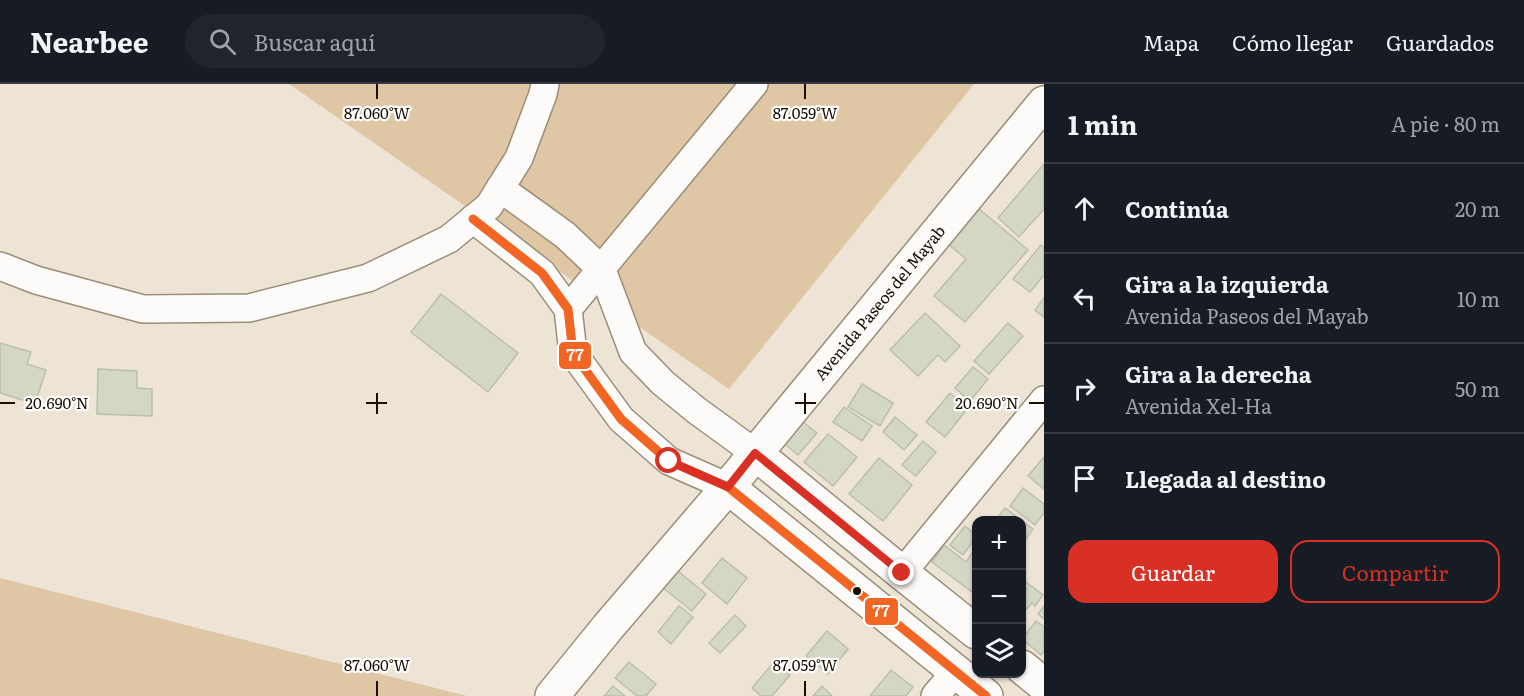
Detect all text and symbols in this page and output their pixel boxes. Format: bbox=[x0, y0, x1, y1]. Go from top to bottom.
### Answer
search box bbox=[185, 14, 605, 68]
text: Nearbee bbox=[30, 20, 149, 62]
icon: search bbox=[206, 25, 239, 58]
text: Buscar aquí bbox=[254, 25, 376, 58]
text: Mapa bbox=[1143, 26, 1199, 57]
text: Cómo llegar bbox=[1232, 26, 1353, 57]
text: Guardados bbox=[1386, 26, 1494, 57]
text: 87.060°W bbox=[344, 101, 411, 124]
text: 87.059°W bbox=[773, 101, 838, 124]
text: 1 min bbox=[1068, 104, 1137, 143]
text: A pie · 80 m bbox=[1391, 108, 1500, 138]
icon: ahead bbox=[1068, 192, 1101, 225]
text: Continúa bbox=[1125, 192, 1229, 225]
text: 20 m bbox=[1455, 193, 1500, 223]
street label: Avenida Paseos del Mayab bbox=[808, 219, 950, 385]
text: Gira a la izquierda bbox=[1125, 267, 1329, 300]
icon: left bbox=[1068, 282, 1101, 315]
text: 10 m bbox=[1457, 283, 1500, 313]
text: Avenida Paseos del Mayab bbox=[1125, 300, 1369, 330]
line badge: 77 bbox=[558, 341, 592, 370]
text: 77 bbox=[566, 342, 584, 366]
text: Gira a la derecha bbox=[1125, 357, 1312, 390]
icon: right bbox=[1068, 372, 1101, 405]
text: 50 m bbox=[1455, 373, 1500, 403]
text: Avenida Xel-Ha bbox=[1125, 390, 1272, 420]
text: 20.690°N bbox=[25, 391, 89, 414]
text: 20.690°N bbox=[955, 391, 1019, 414]
route start bbox=[655, 447, 681, 473]
icon: arrive bbox=[1068, 462, 1101, 495]
text: Llegada al destino bbox=[1125, 462, 1326, 495]
map controls bbox=[972, 516, 1026, 678]
button: + bbox=[972, 516, 1026, 570]
button: Guardar bbox=[1068, 540, 1278, 603]
button: Compartir bbox=[1290, 540, 1500, 603]
route end bbox=[888, 559, 914, 585]
button: − bbox=[972, 570, 1026, 624]
unlabelled marker bbox=[851, 585, 863, 597]
line badge: 77 bbox=[864, 597, 899, 626]
text: 77 bbox=[872, 598, 890, 622]
button: layers bbox=[972, 624, 1026, 678]
text: 87.060°W bbox=[344, 653, 411, 676]
text: 87.059°W bbox=[773, 653, 838, 676]

